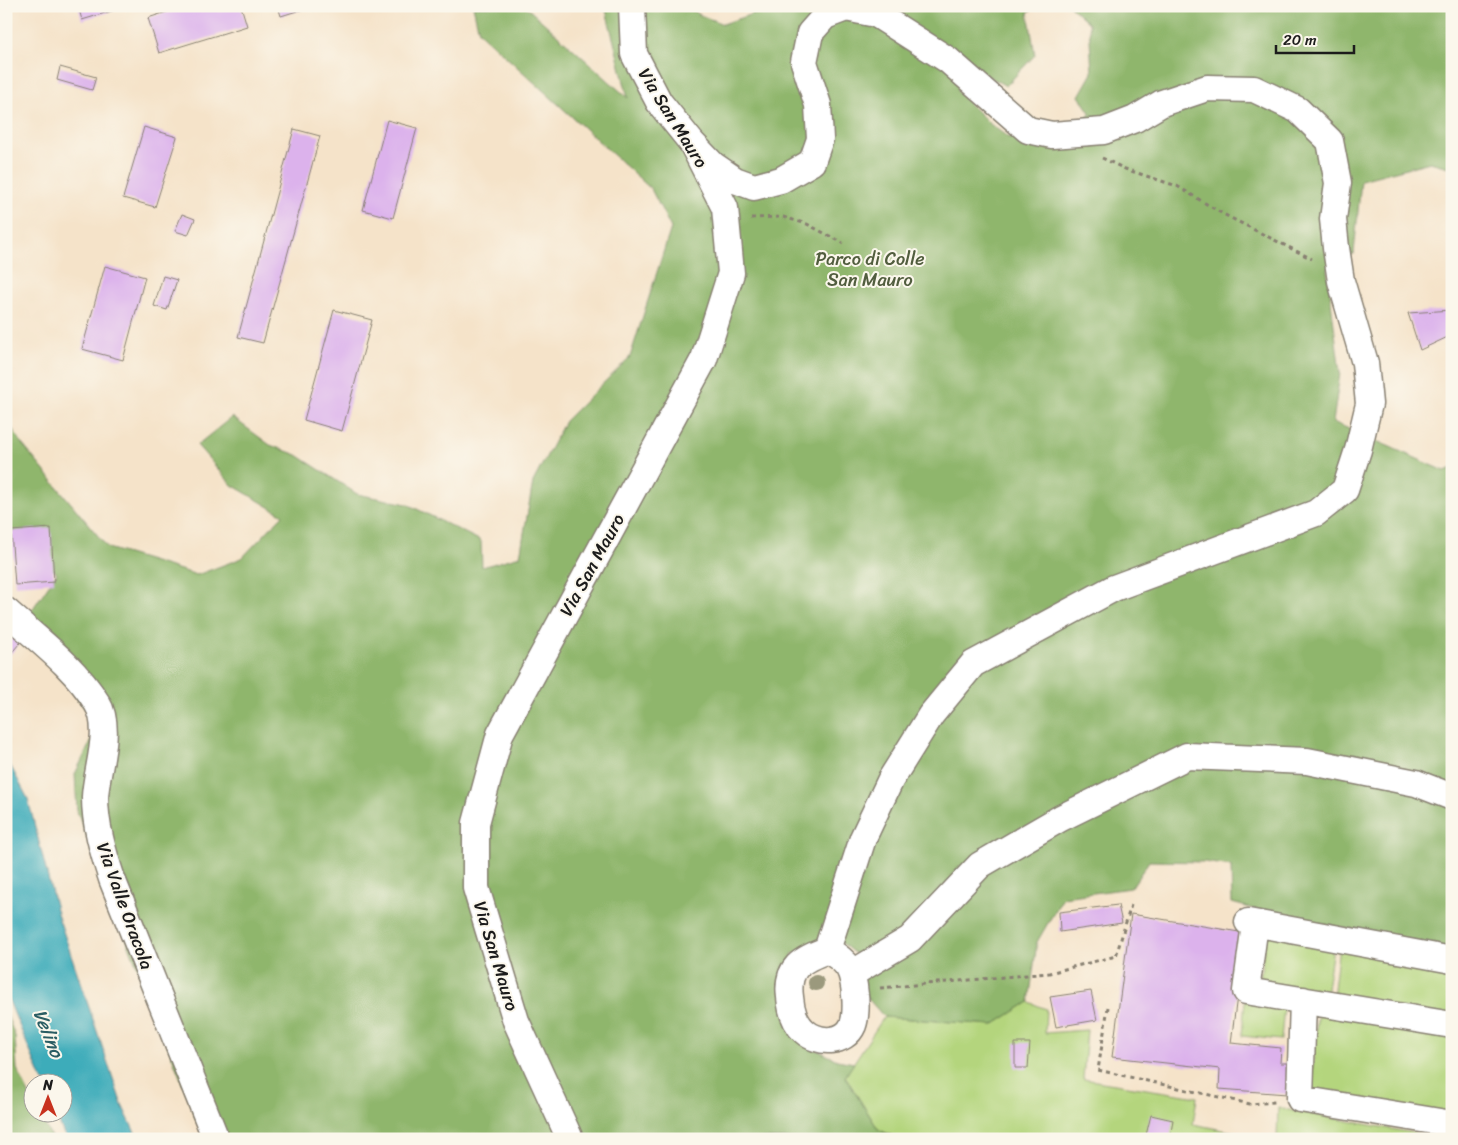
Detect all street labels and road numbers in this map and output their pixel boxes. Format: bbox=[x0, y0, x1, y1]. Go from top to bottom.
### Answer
street label: Via San Mauro bbox=[629, 61, 717, 175]
street label: Via San Mauro bbox=[550, 507, 634, 622]
street label: Via Valle Oracola bbox=[87, 838, 163, 974]
street label: Via San Mauro bbox=[464, 897, 528, 1015]

